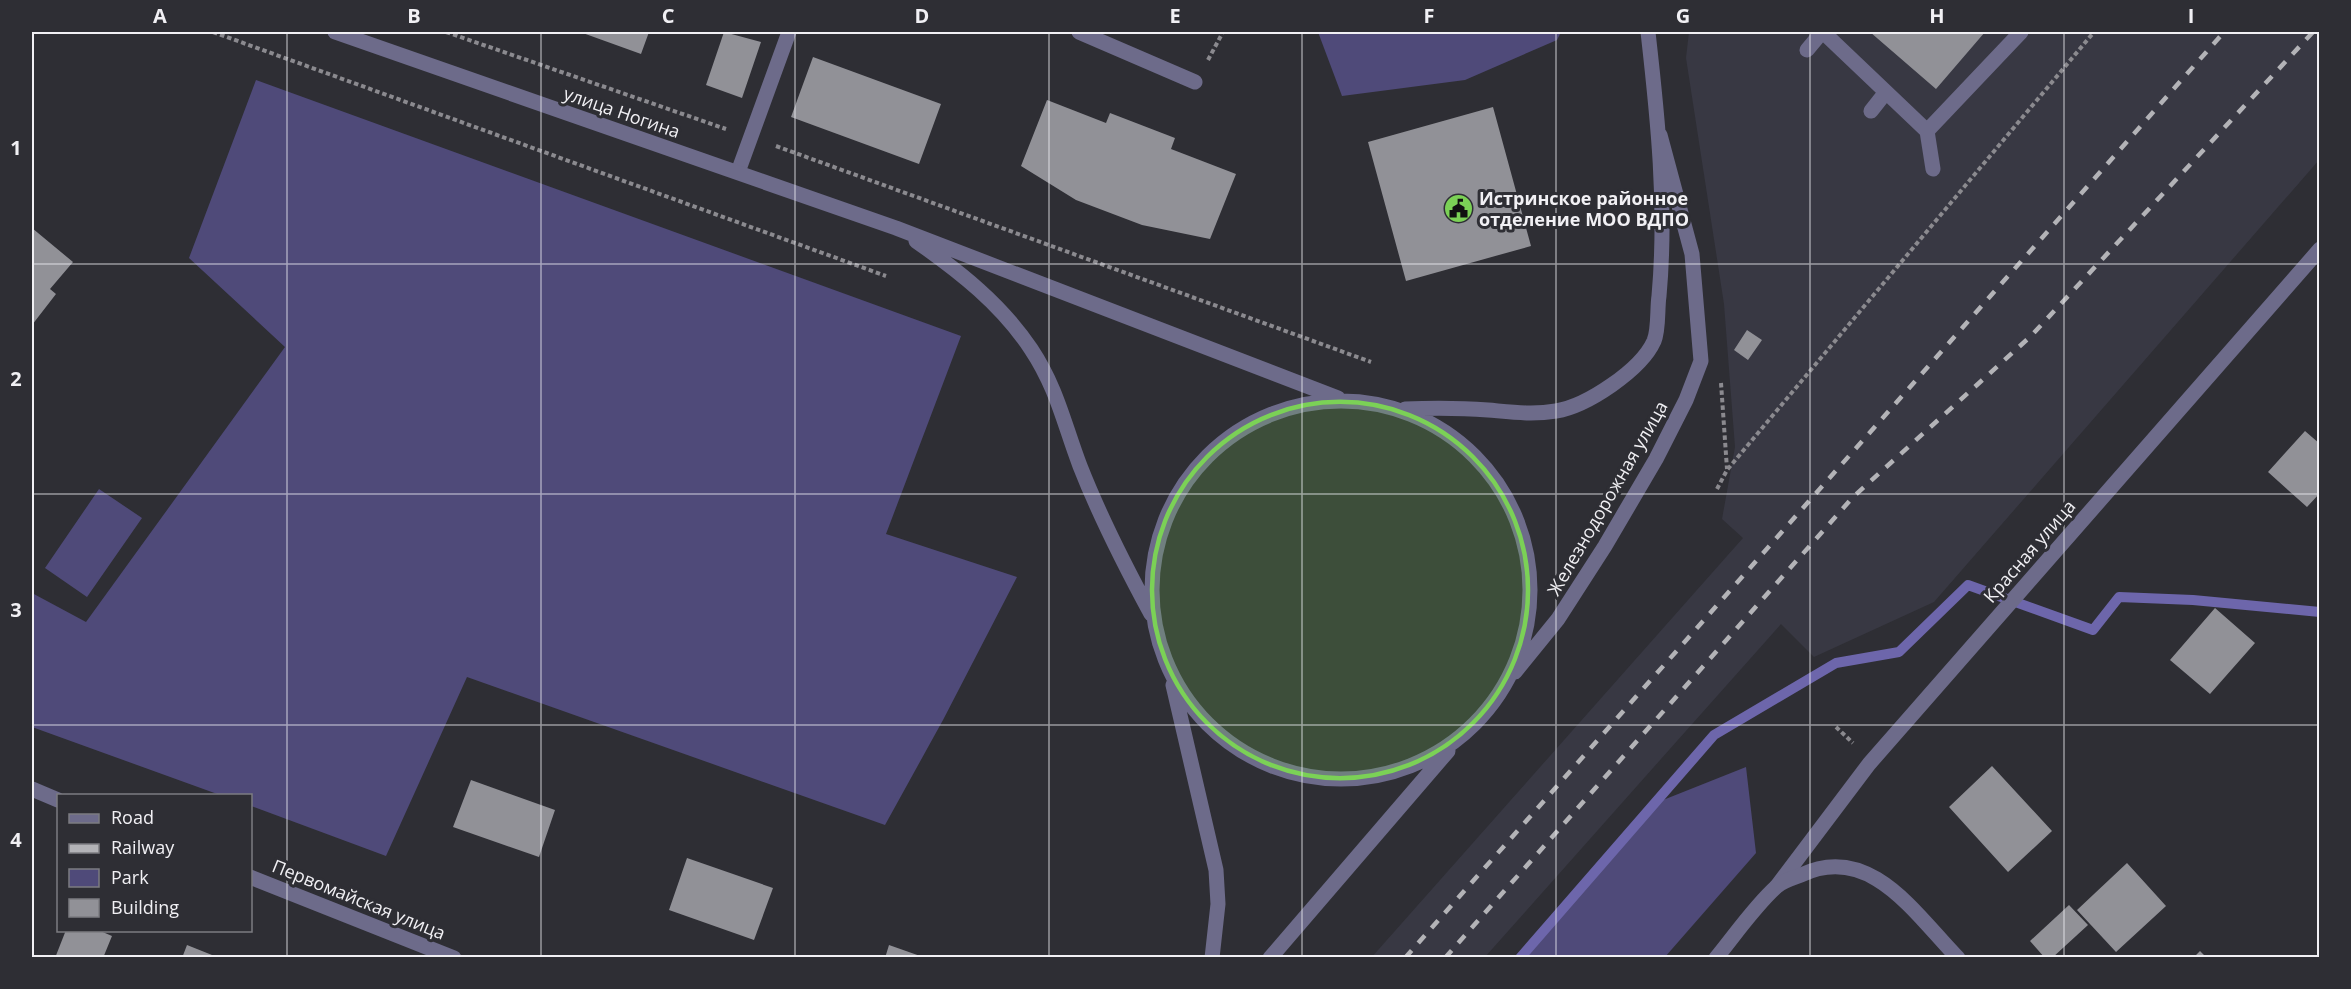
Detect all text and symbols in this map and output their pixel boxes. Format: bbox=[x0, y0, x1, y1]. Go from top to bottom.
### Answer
text: A bbox=[153, 2, 167, 29]
text: B bbox=[407, 2, 421, 29]
text: C bbox=[662, 2, 675, 29]
text: D bbox=[915, 2, 929, 29]
text: E bbox=[1169, 2, 1181, 29]
text: F bbox=[1424, 2, 1434, 29]
text: G bbox=[1676, 2, 1690, 29]
text: H bbox=[1929, 2, 1945, 29]
text: I bbox=[2188, 2, 2194, 29]
street label: улица Ногина bbox=[561, 81, 683, 143]
text: 1 bbox=[10, 134, 22, 161]
place label: Истринское районное отделение МОО ВДПО bbox=[1479, 186, 1689, 231]
public building icon: Истринское районное отделение МОО ВДПО bbox=[1442, 192, 1474, 224]
text: 2 bbox=[10, 365, 22, 392]
street label: Железнодорожная улица bbox=[1541, 396, 1673, 600]
street label: Красная улица bbox=[1978, 495, 2080, 607]
text: 3 bbox=[10, 596, 22, 623]
legend bbox=[57, 794, 252, 932]
text: Road bbox=[111, 805, 154, 829]
text: 4 bbox=[10, 826, 22, 853]
text: Railway bbox=[111, 835, 175, 859]
street label: Первомайская улица bbox=[269, 853, 449, 945]
text: Park bbox=[111, 865, 149, 889]
text: Building bbox=[111, 895, 179, 919]

